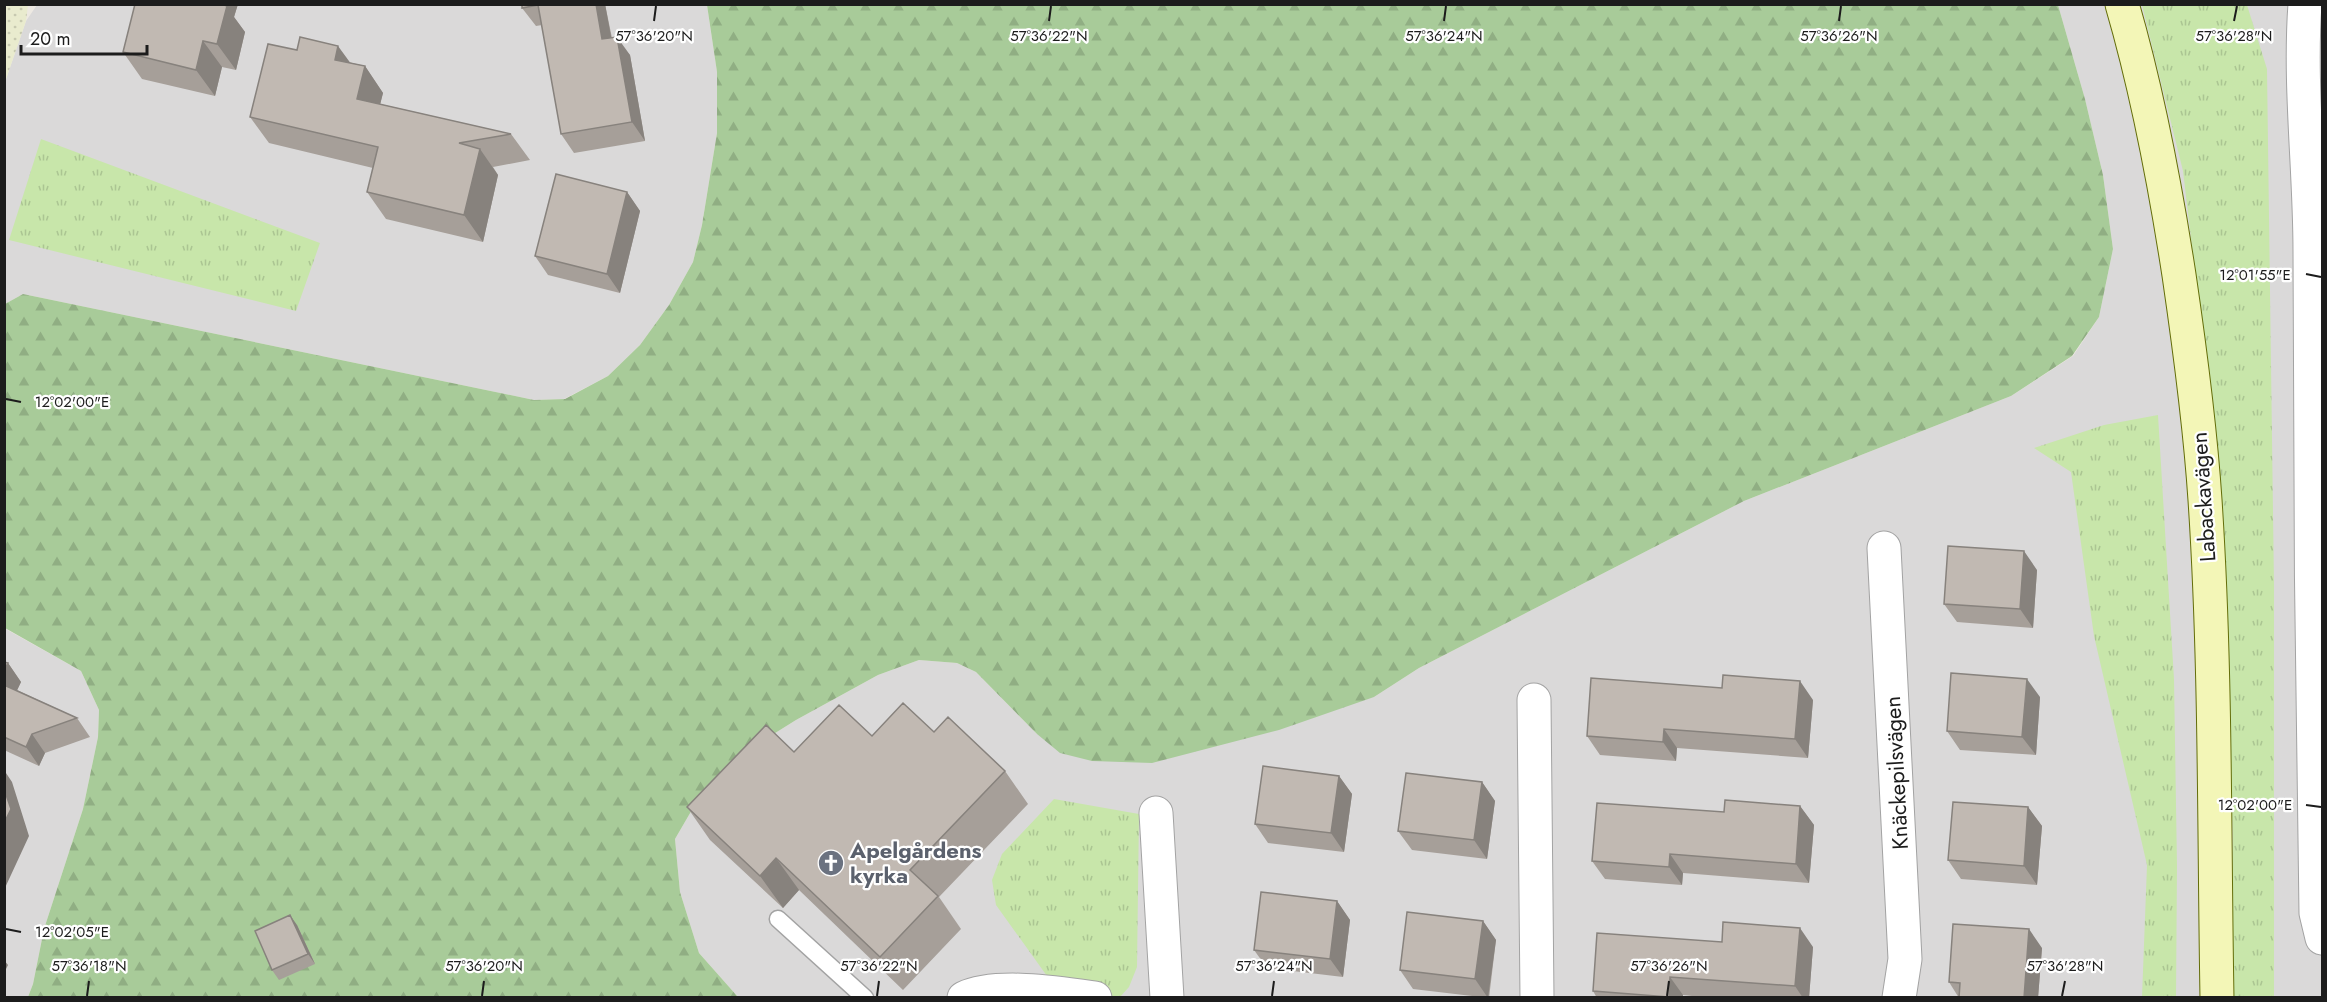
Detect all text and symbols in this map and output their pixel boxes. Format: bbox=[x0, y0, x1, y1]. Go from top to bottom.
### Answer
scale bar bbox=[21, 18, 147, 56]
text: 57°36'20"N bbox=[615, 25, 693, 47]
text: 57°36'22"N bbox=[1010, 25, 1088, 47]
text: 57°36'24"N bbox=[1405, 25, 1483, 47]
text: 57°36'26"N bbox=[1800, 25, 1878, 47]
text: 57°36'28"N bbox=[2196, 25, 2272, 47]
text: 20 m bbox=[30, 26, 70, 52]
text: 12°01'55"E bbox=[2219, 264, 2291, 286]
text: 12°02'00"E bbox=[35, 391, 109, 413]
street label: Labackavägen bbox=[2183, 431, 2223, 563]
street label: Knäckepilsvägen bbox=[1876, 695, 1916, 851]
text: 12°02'00"E bbox=[2218, 794, 2292, 816]
place label: Apelgårdens kyrka bbox=[849, 834, 982, 891]
church icon: Apelgårdens kyrka bbox=[816, 848, 846, 878]
text: 12°02'05"E bbox=[35, 921, 109, 943]
text: 57°36'18"N bbox=[51, 955, 127, 977]
text: 57°36'20"N bbox=[445, 955, 523, 977]
text: 57°36'22"N bbox=[840, 955, 918, 977]
text: 57°36'24"N bbox=[1235, 955, 1313, 977]
text: 57°36'26"N bbox=[1630, 955, 1708, 977]
text: 57°36'28"N bbox=[2027, 955, 2103, 977]

